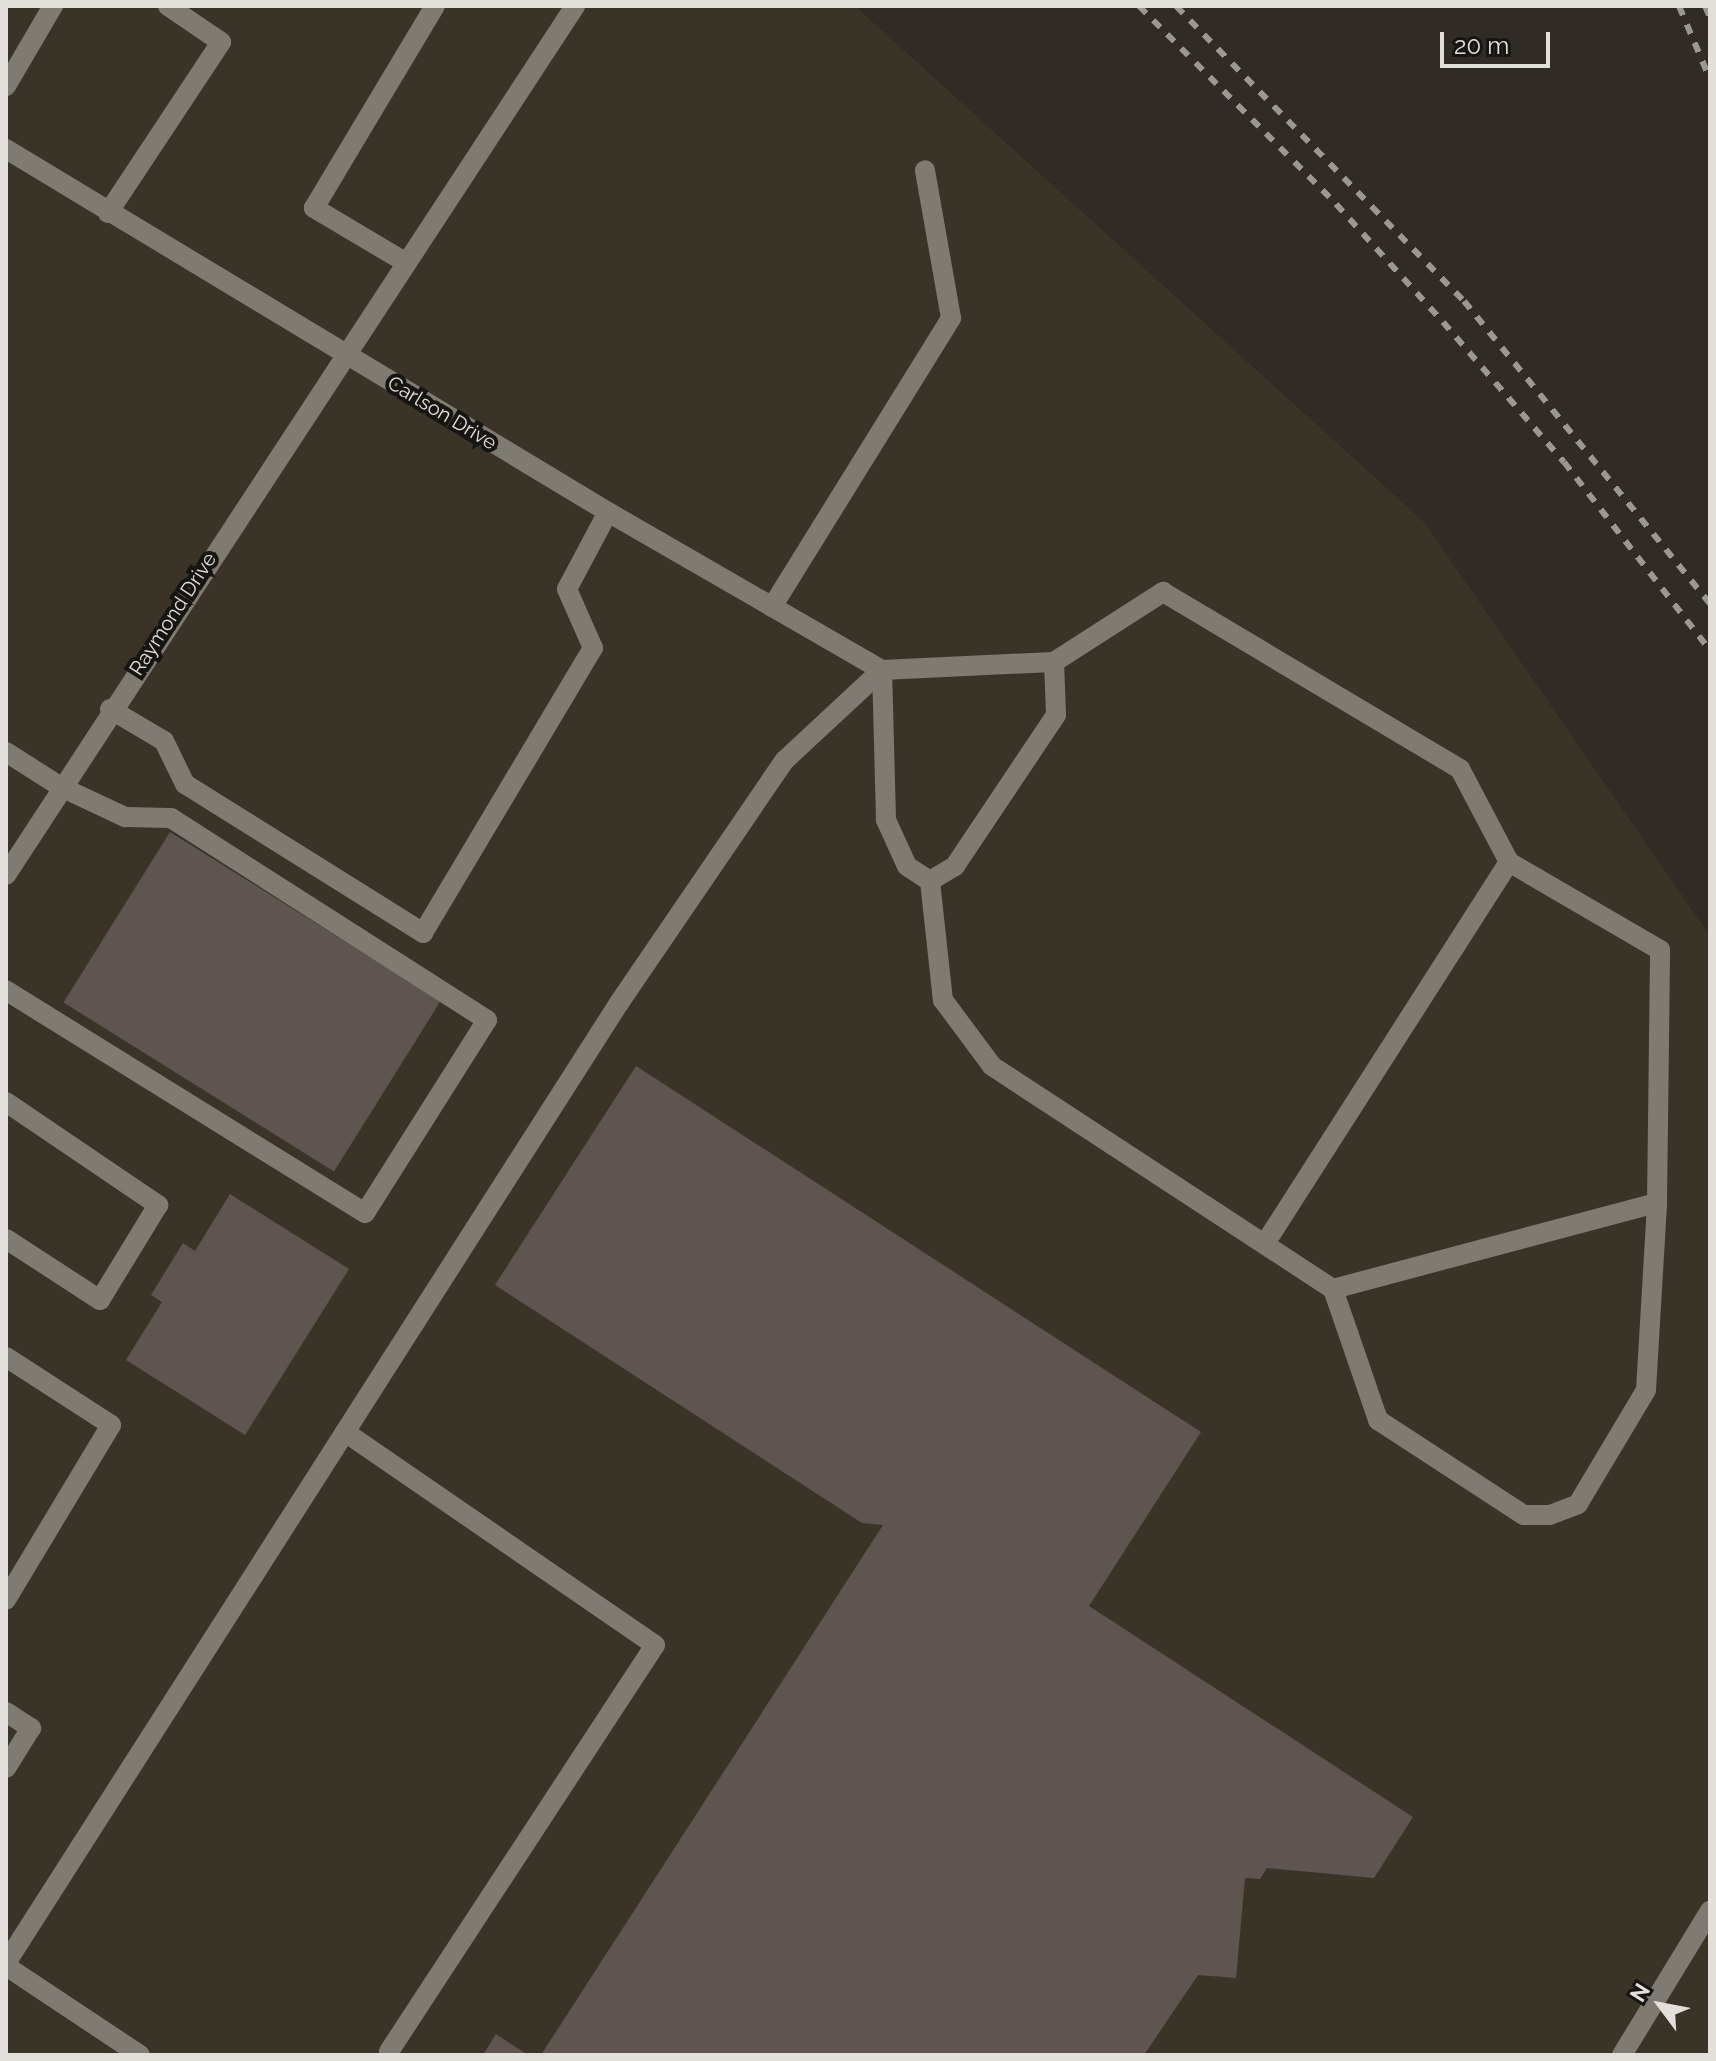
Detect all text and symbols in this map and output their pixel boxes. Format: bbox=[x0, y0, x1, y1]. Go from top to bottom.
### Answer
scale bar bbox=[1444, 16, 1554, 66]
text: 20 m bbox=[1454, 31, 1509, 60]
street label: Carlson Drive bbox=[383, 371, 501, 455]
street label: Raymond Drive bbox=[124, 548, 222, 680]
north arrow bbox=[1620, 1965, 1700, 2045]
text: N bbox=[1624, 1978, 1655, 2006]

